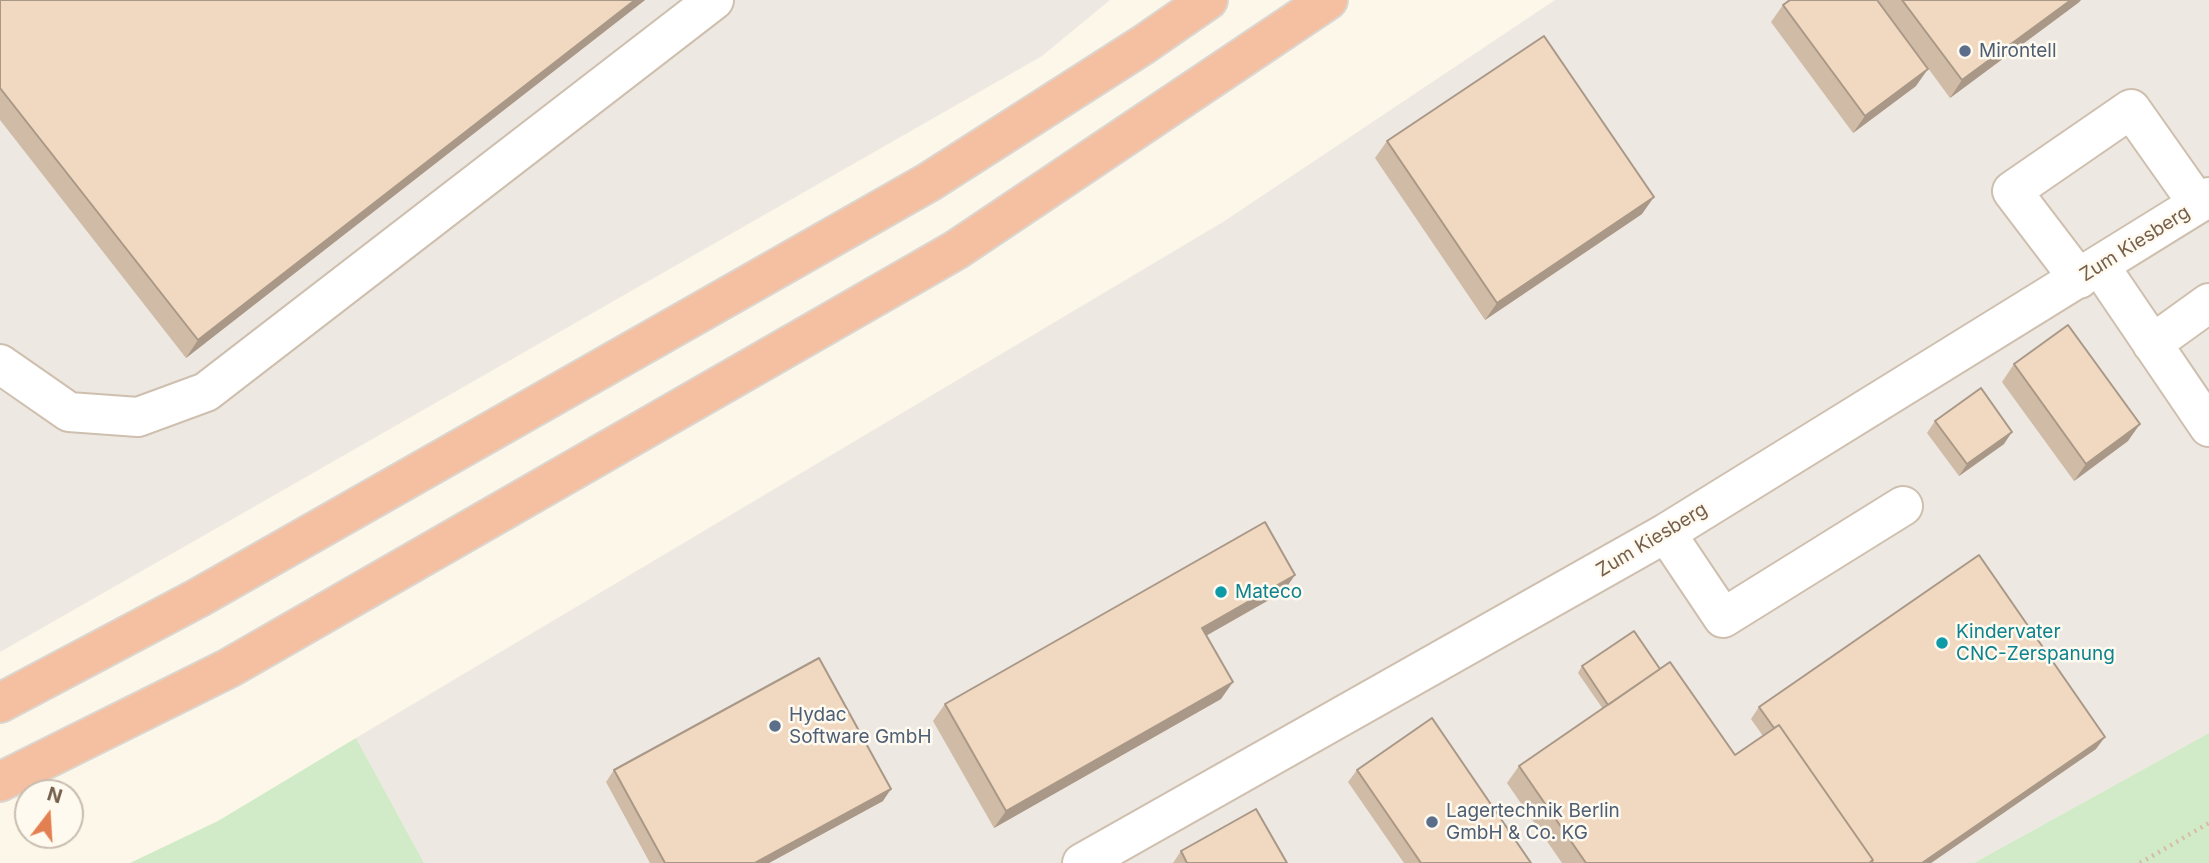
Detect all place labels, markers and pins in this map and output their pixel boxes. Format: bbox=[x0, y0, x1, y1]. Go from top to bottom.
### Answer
place label: Mirontell bbox=[1979, 40, 2057, 62]
marker: Mirontell bbox=[1957, 43, 1973, 59]
place label: Mateco bbox=[1235, 581, 1302, 603]
marker: Mateco bbox=[1213, 584, 1229, 600]
place label: Kindervater CNC-Zerspanung bbox=[1956, 621, 2115, 665]
marker: Kindervater CNC-Zerspanung bbox=[1934, 635, 1950, 651]
place label: Hydac Software GmbH bbox=[789, 704, 932, 748]
marker: Hydac Software GmbH bbox=[767, 718, 783, 734]
place label: Lagertechnik Berlin GmbH & Co. KG bbox=[1446, 800, 1620, 844]
marker: Lagertechnik Berlin GmbH & Co. KG bbox=[1424, 814, 1440, 830]

